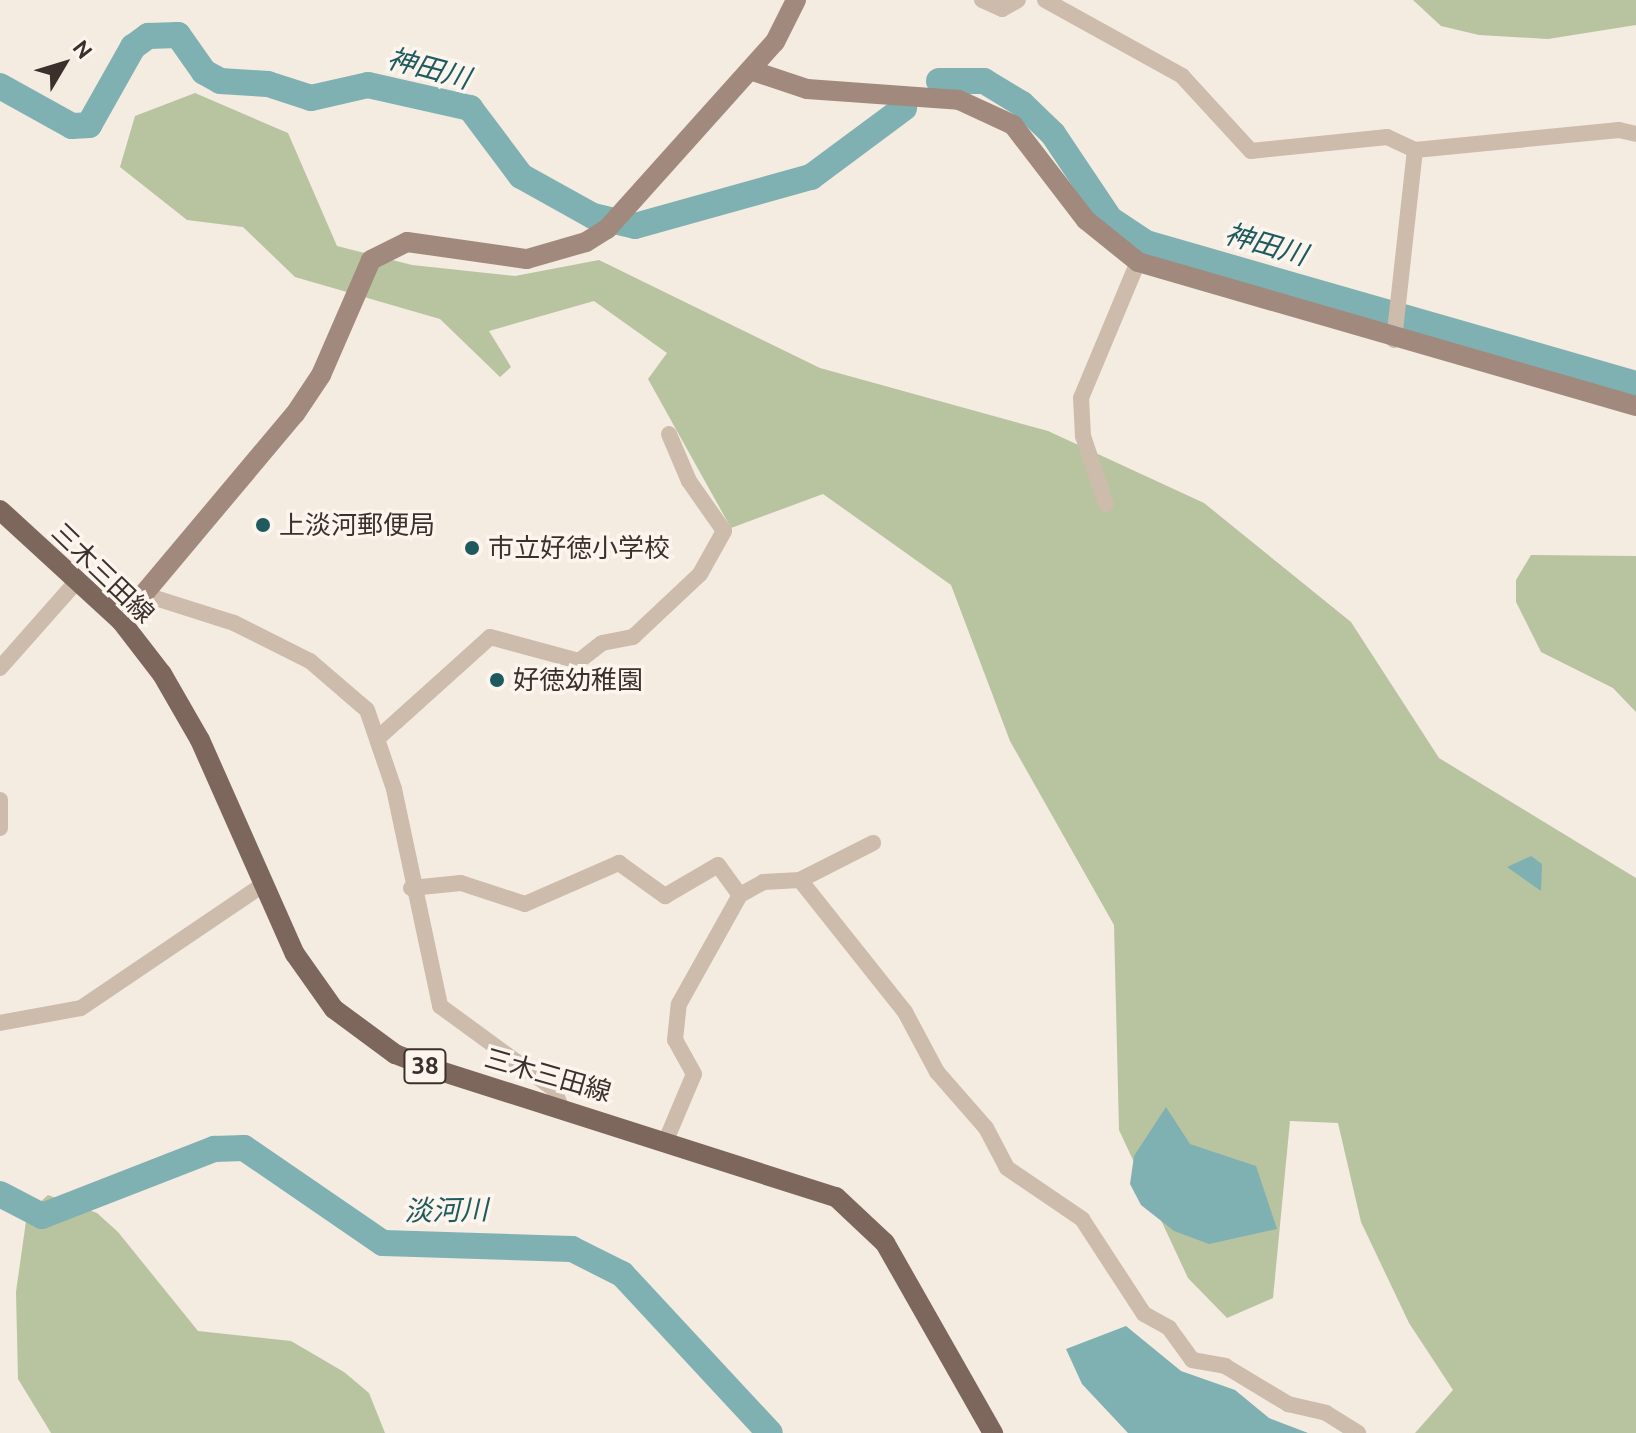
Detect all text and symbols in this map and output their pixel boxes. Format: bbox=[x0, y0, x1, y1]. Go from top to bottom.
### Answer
north arrow bbox=[24, 24, 104, 104]
text: N bbox=[68, 35, 98, 63]
water label: 神田川 bbox=[384, 41, 474, 95]
water label: 神田川 bbox=[1221, 216, 1311, 272]
place label: 上淡河郵便局 bbox=[279, 509, 435, 541]
marker: 上淡河郵便局 bbox=[254, 516, 272, 534]
street label: 三木三田線 bbox=[45, 517, 161, 629]
place label: 市立好徳小学校 bbox=[488, 532, 670, 564]
marker: 市立好徳小学校 bbox=[463, 539, 481, 557]
place label: 好徳幼稚園 bbox=[513, 664, 643, 696]
marker: 好徳幼稚園 bbox=[488, 671, 506, 689]
street label: 三木三田線 bbox=[481, 1042, 615, 1108]
road number: 38 bbox=[403, 1046, 447, 1086]
water label: 淡河川 bbox=[404, 1192, 488, 1228]

